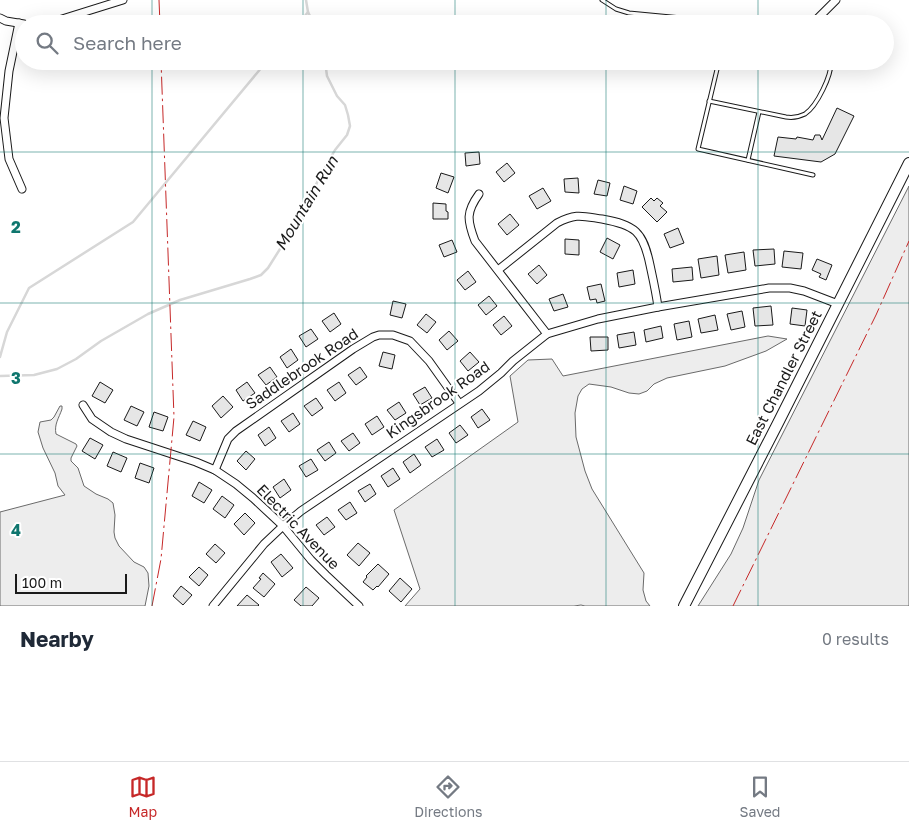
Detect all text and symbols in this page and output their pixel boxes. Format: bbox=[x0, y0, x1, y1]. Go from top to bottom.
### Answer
search box bbox=[15, 15, 894, 70]
icon: search bbox=[33, 29, 61, 57]
text: Search here bbox=[73, 31, 182, 54]
water label: Mountain Run bbox=[270, 151, 343, 254]
text: 2 bbox=[11, 217, 21, 237]
street label: East Chandler Street bbox=[741, 307, 825, 448]
street label: Saddlebrook Road bbox=[242, 324, 361, 412]
street label: Kingsbrook Road bbox=[382, 357, 493, 442]
text: 3 bbox=[11, 368, 21, 388]
street label: Electric Avenue bbox=[254, 480, 344, 573]
text: 4 bbox=[11, 520, 21, 540]
scale bar bbox=[15, 571, 128, 594]
text: 100 m bbox=[22, 574, 62, 591]
text: Nearby bbox=[20, 626, 94, 652]
text: 0 results bbox=[822, 629, 889, 649]
tab: Map bbox=[129, 773, 157, 820]
tab: Directions bbox=[414, 773, 483, 820]
tab: Saved bbox=[740, 773, 780, 820]

